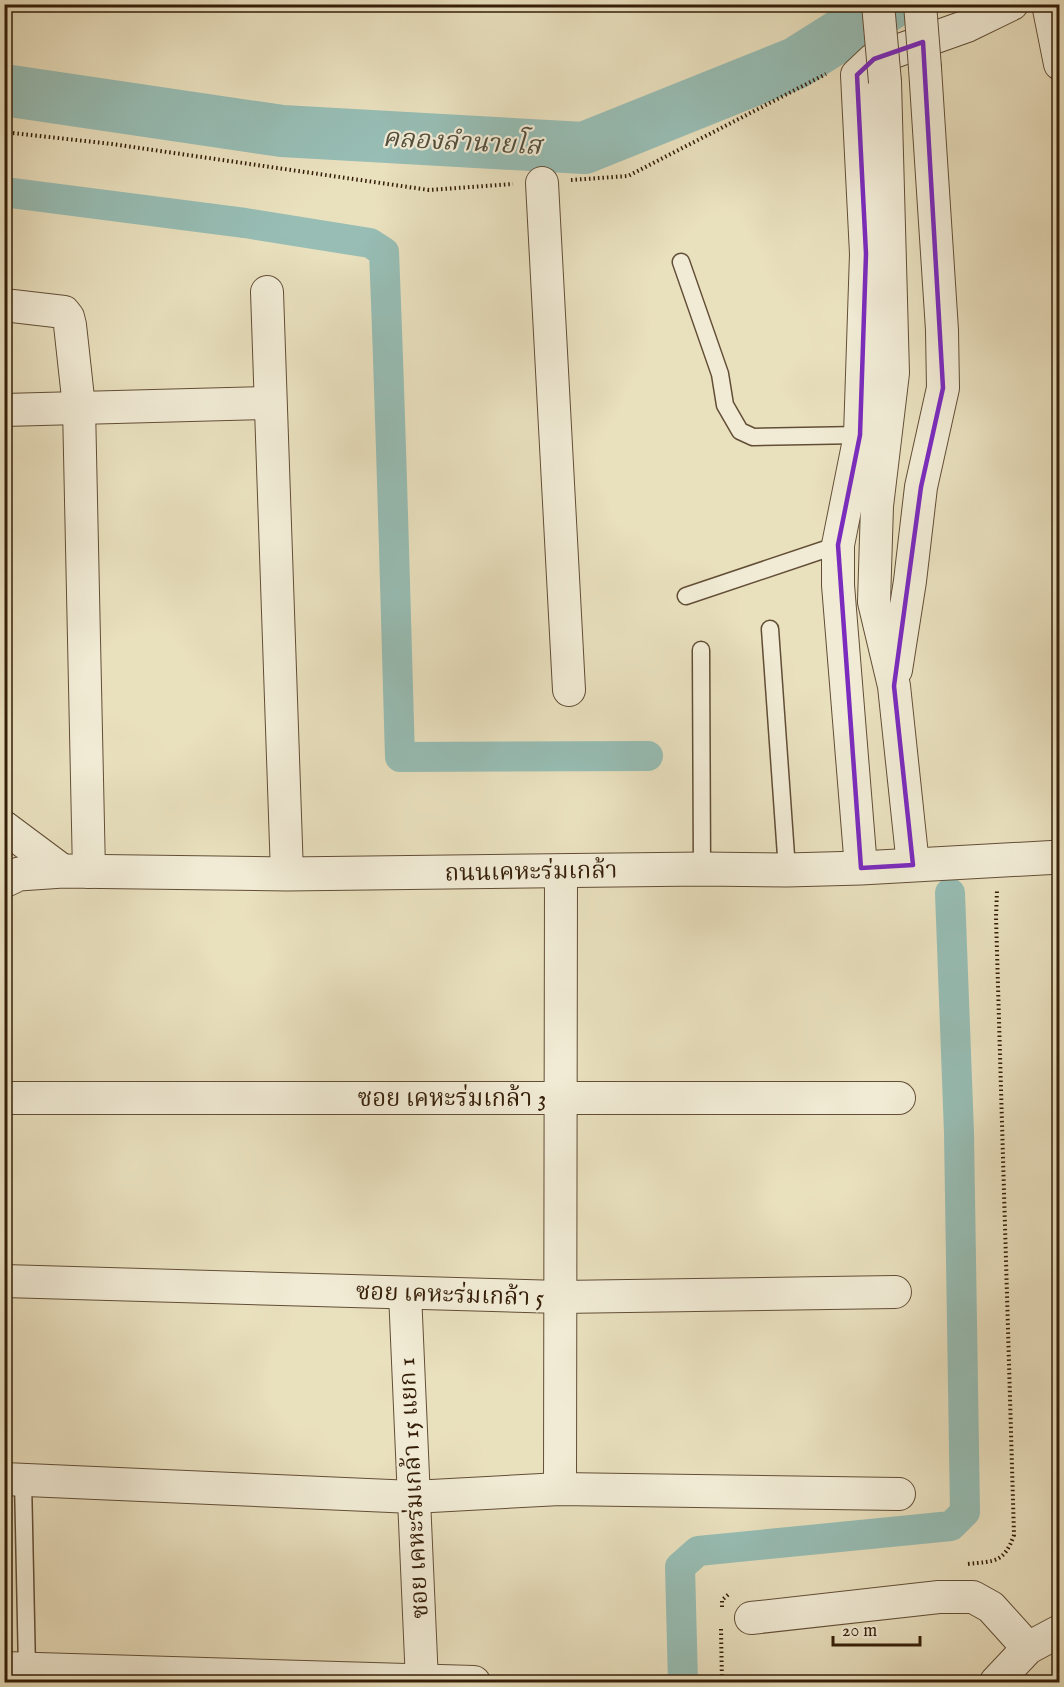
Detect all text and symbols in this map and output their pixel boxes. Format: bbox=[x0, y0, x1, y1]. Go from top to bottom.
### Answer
water label: คลองลำนายโส bbox=[382, 119, 545, 163]
street label: ถนนเคหะร่มเกล้า bbox=[444, 855, 618, 890]
street label: ซอย เคหะร่มเกล้า 3 bbox=[358, 1084, 546, 1115]
street label: ซอย เคหะร่มเกล้า 5 bbox=[355, 1277, 545, 1314]
street label: ซอย เคหะร่มเกล้า 15 แยก 1 bbox=[392, 1356, 437, 1619]
scale bar bbox=[833, 1609, 920, 1647]
text: 20 m bbox=[842, 1620, 877, 1643]

